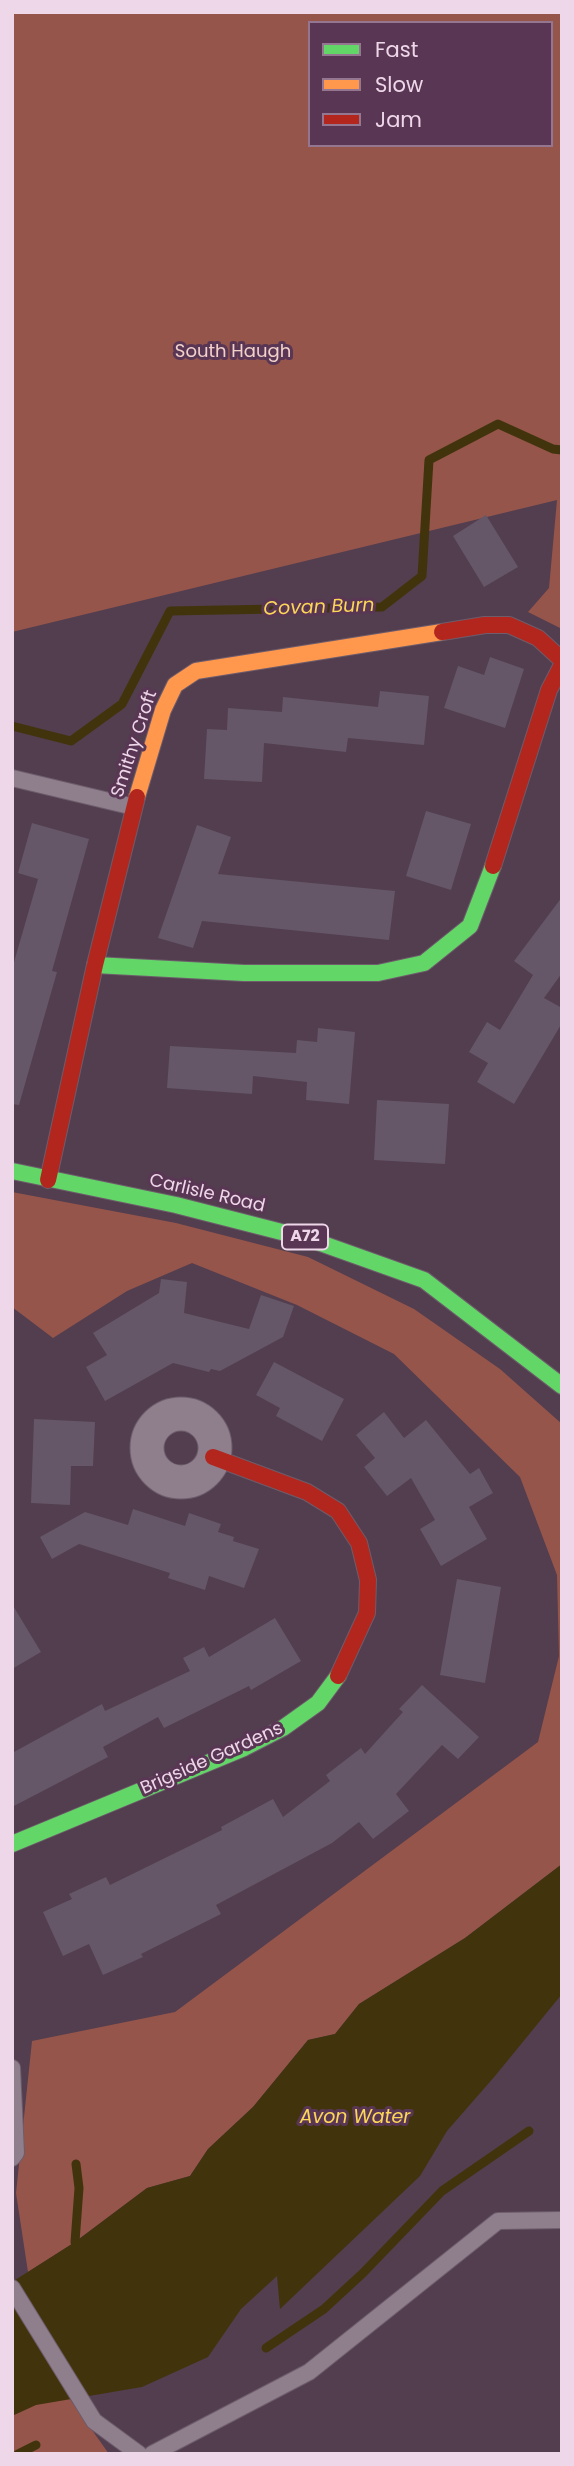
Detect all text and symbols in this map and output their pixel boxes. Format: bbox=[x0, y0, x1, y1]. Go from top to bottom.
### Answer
legend bbox=[308, 21, 553, 147]
text: Fast bbox=[375, 35, 418, 64]
text: Slow bbox=[375, 70, 423, 99]
text: Jam bbox=[375, 105, 422, 134]
park label: South Haugh bbox=[175, 341, 291, 363]
water label: Covan Burn bbox=[263, 595, 375, 621]
street label: Smithy Croft bbox=[108, 688, 162, 800]
street label: Carlisle Road bbox=[147, 1170, 267, 1218]
road number: A72 bbox=[282, 1224, 328, 1250]
street label: Brigside Gardens bbox=[138, 1718, 286, 1800]
water label: Avon Water bbox=[300, 2107, 410, 2129]

